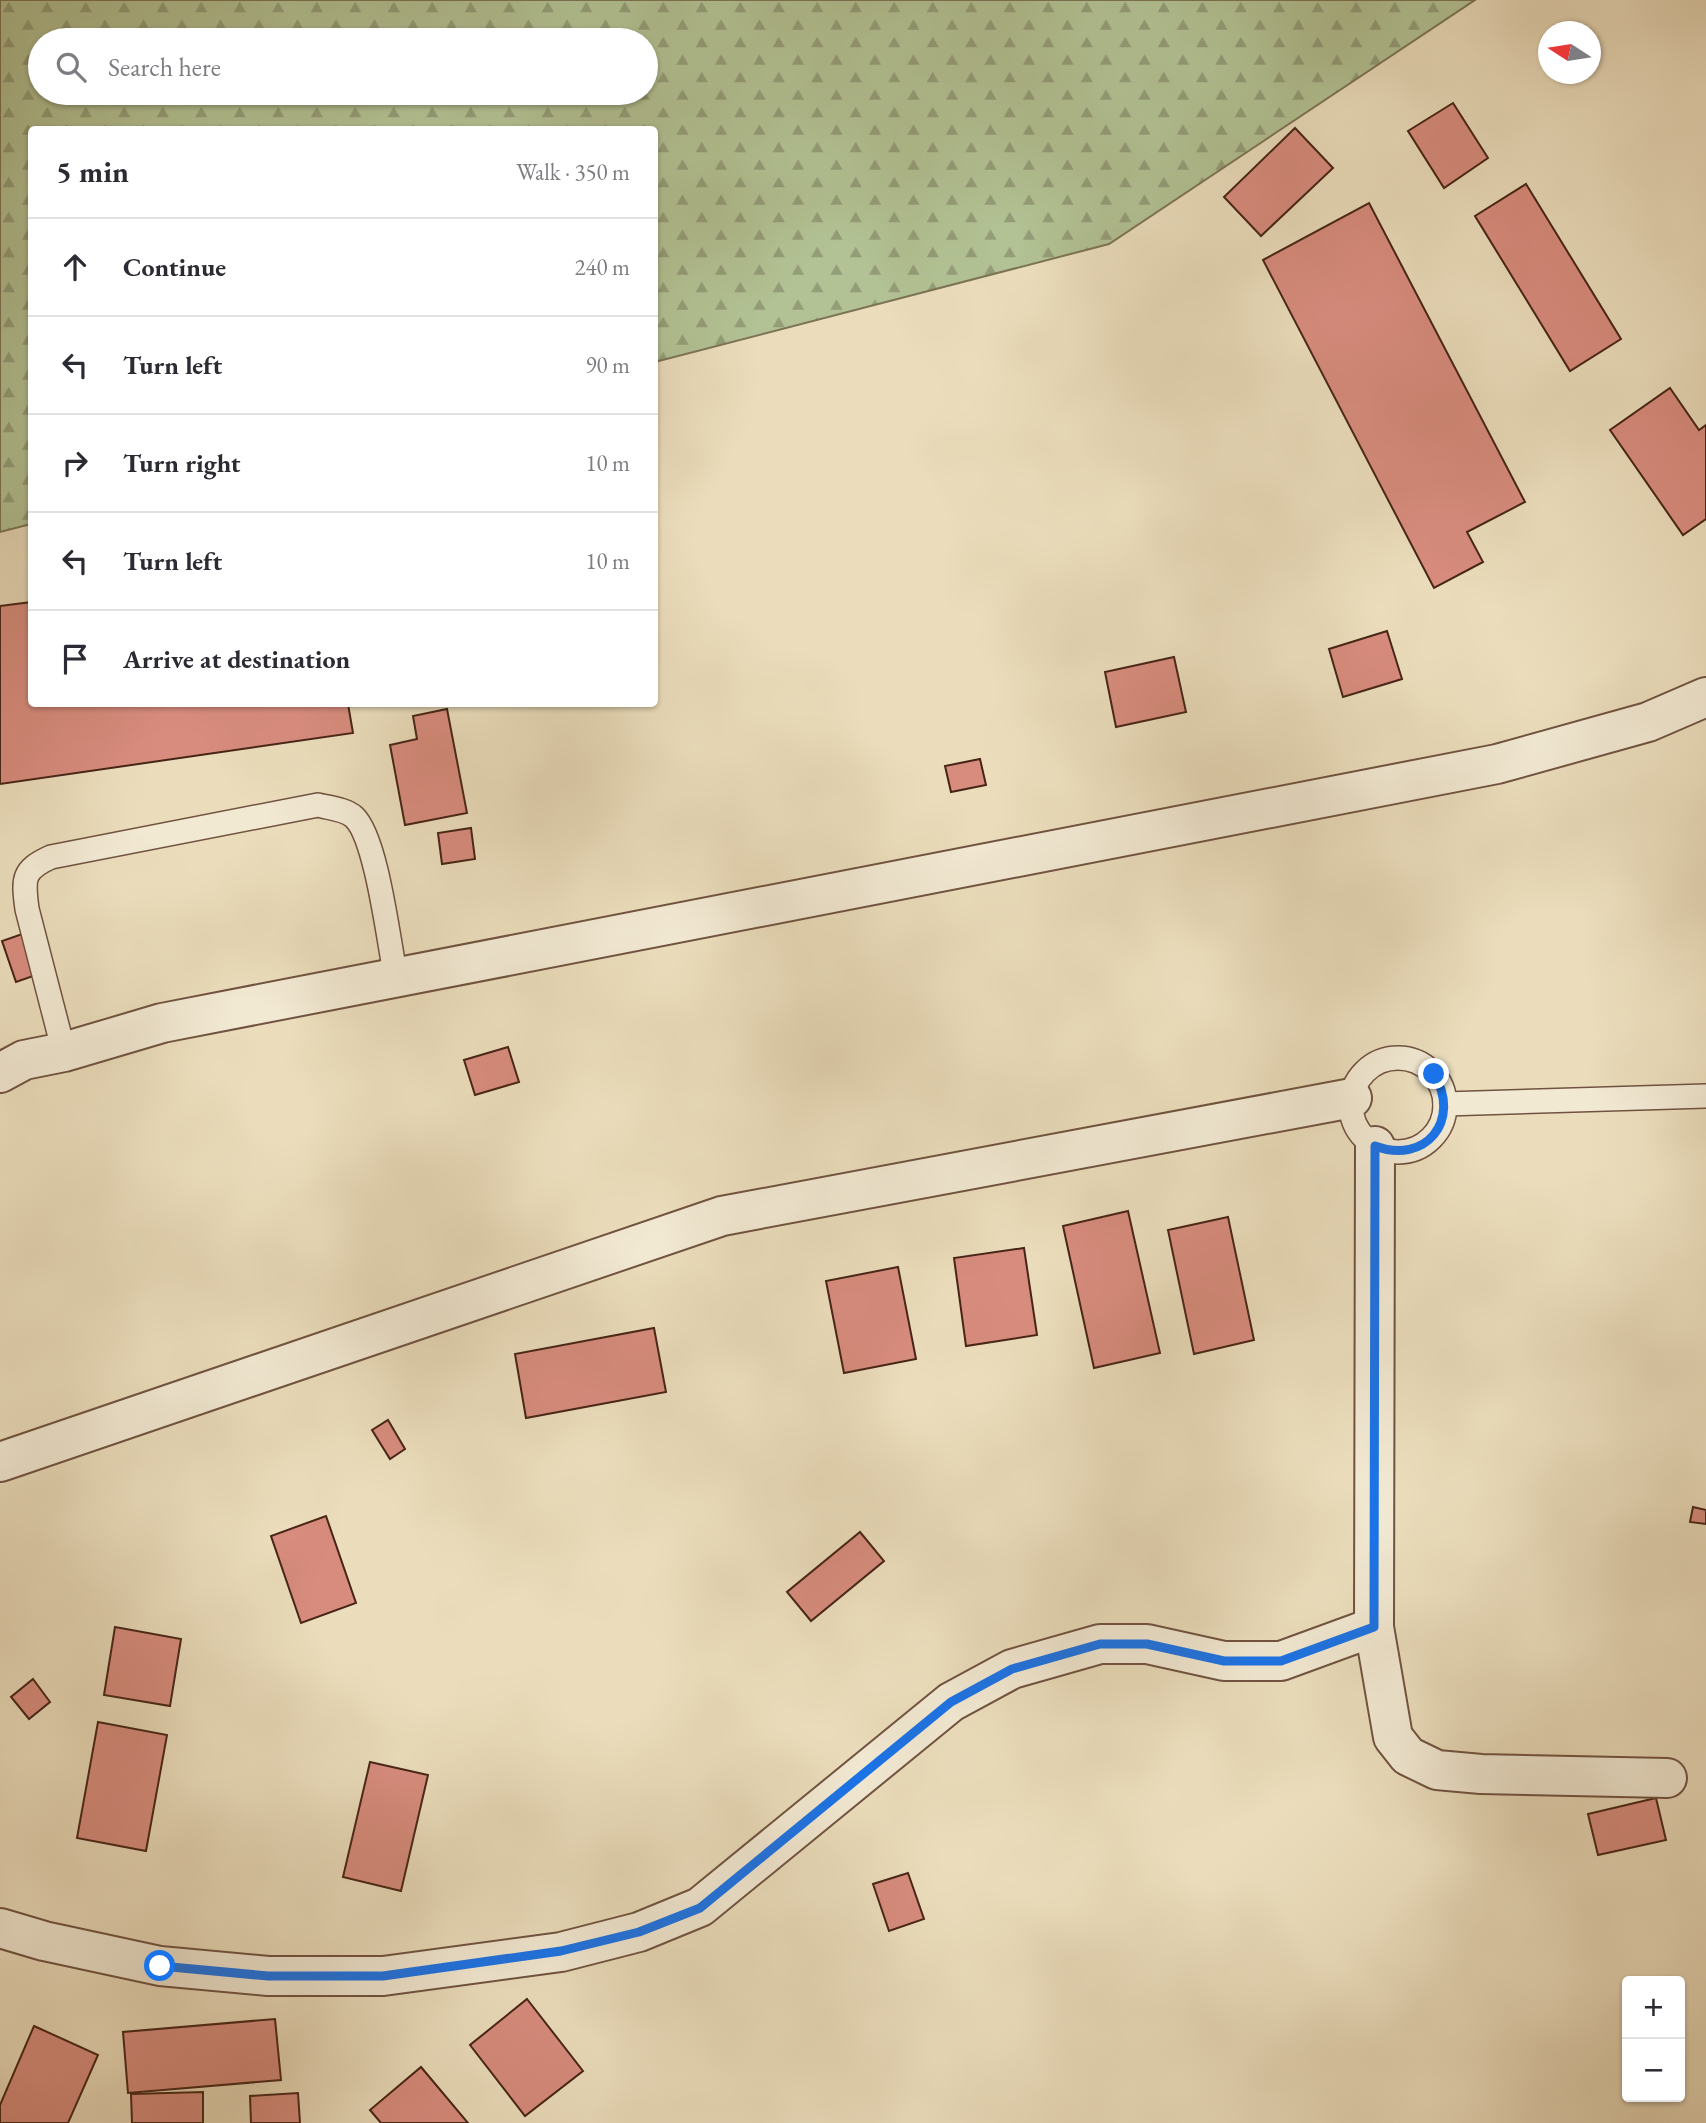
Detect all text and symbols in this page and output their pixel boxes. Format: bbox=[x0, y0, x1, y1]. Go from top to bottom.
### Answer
north arrow bbox=[1538, 21, 1601, 84]
search box bbox=[28, 28, 658, 105]
icon: search bbox=[52, 48, 90, 86]
text: Search here bbox=[108, 50, 221, 84]
text: 5 min bbox=[56, 152, 129, 191]
text: Walk · 350 m bbox=[516, 157, 630, 187]
icon: ahead bbox=[56, 248, 94, 286]
text: Continue bbox=[123, 250, 226, 284]
text: 240 m bbox=[574, 252, 630, 282]
icon: left bbox=[56, 346, 94, 384]
text: Turn left bbox=[123, 348, 222, 382]
text: 90 m bbox=[585, 350, 630, 380]
icon: right bbox=[56, 444, 94, 482]
text: Turn right bbox=[123, 446, 241, 480]
text: 10 m bbox=[585, 448, 630, 478]
icon: left bbox=[56, 542, 94, 580]
text: Turn left bbox=[123, 544, 222, 578]
text: 10 m bbox=[585, 546, 630, 576]
icon: arrive bbox=[56, 640, 94, 678]
text: Arrive at destination bbox=[123, 642, 350, 676]
route end bbox=[1418, 1058, 1449, 1089]
route start bbox=[144, 1950, 175, 1981]
map controls bbox=[1622, 1976, 1685, 2102]
button: + bbox=[1622, 1976, 1685, 2039]
button: − bbox=[1622, 2039, 1685, 2102]

